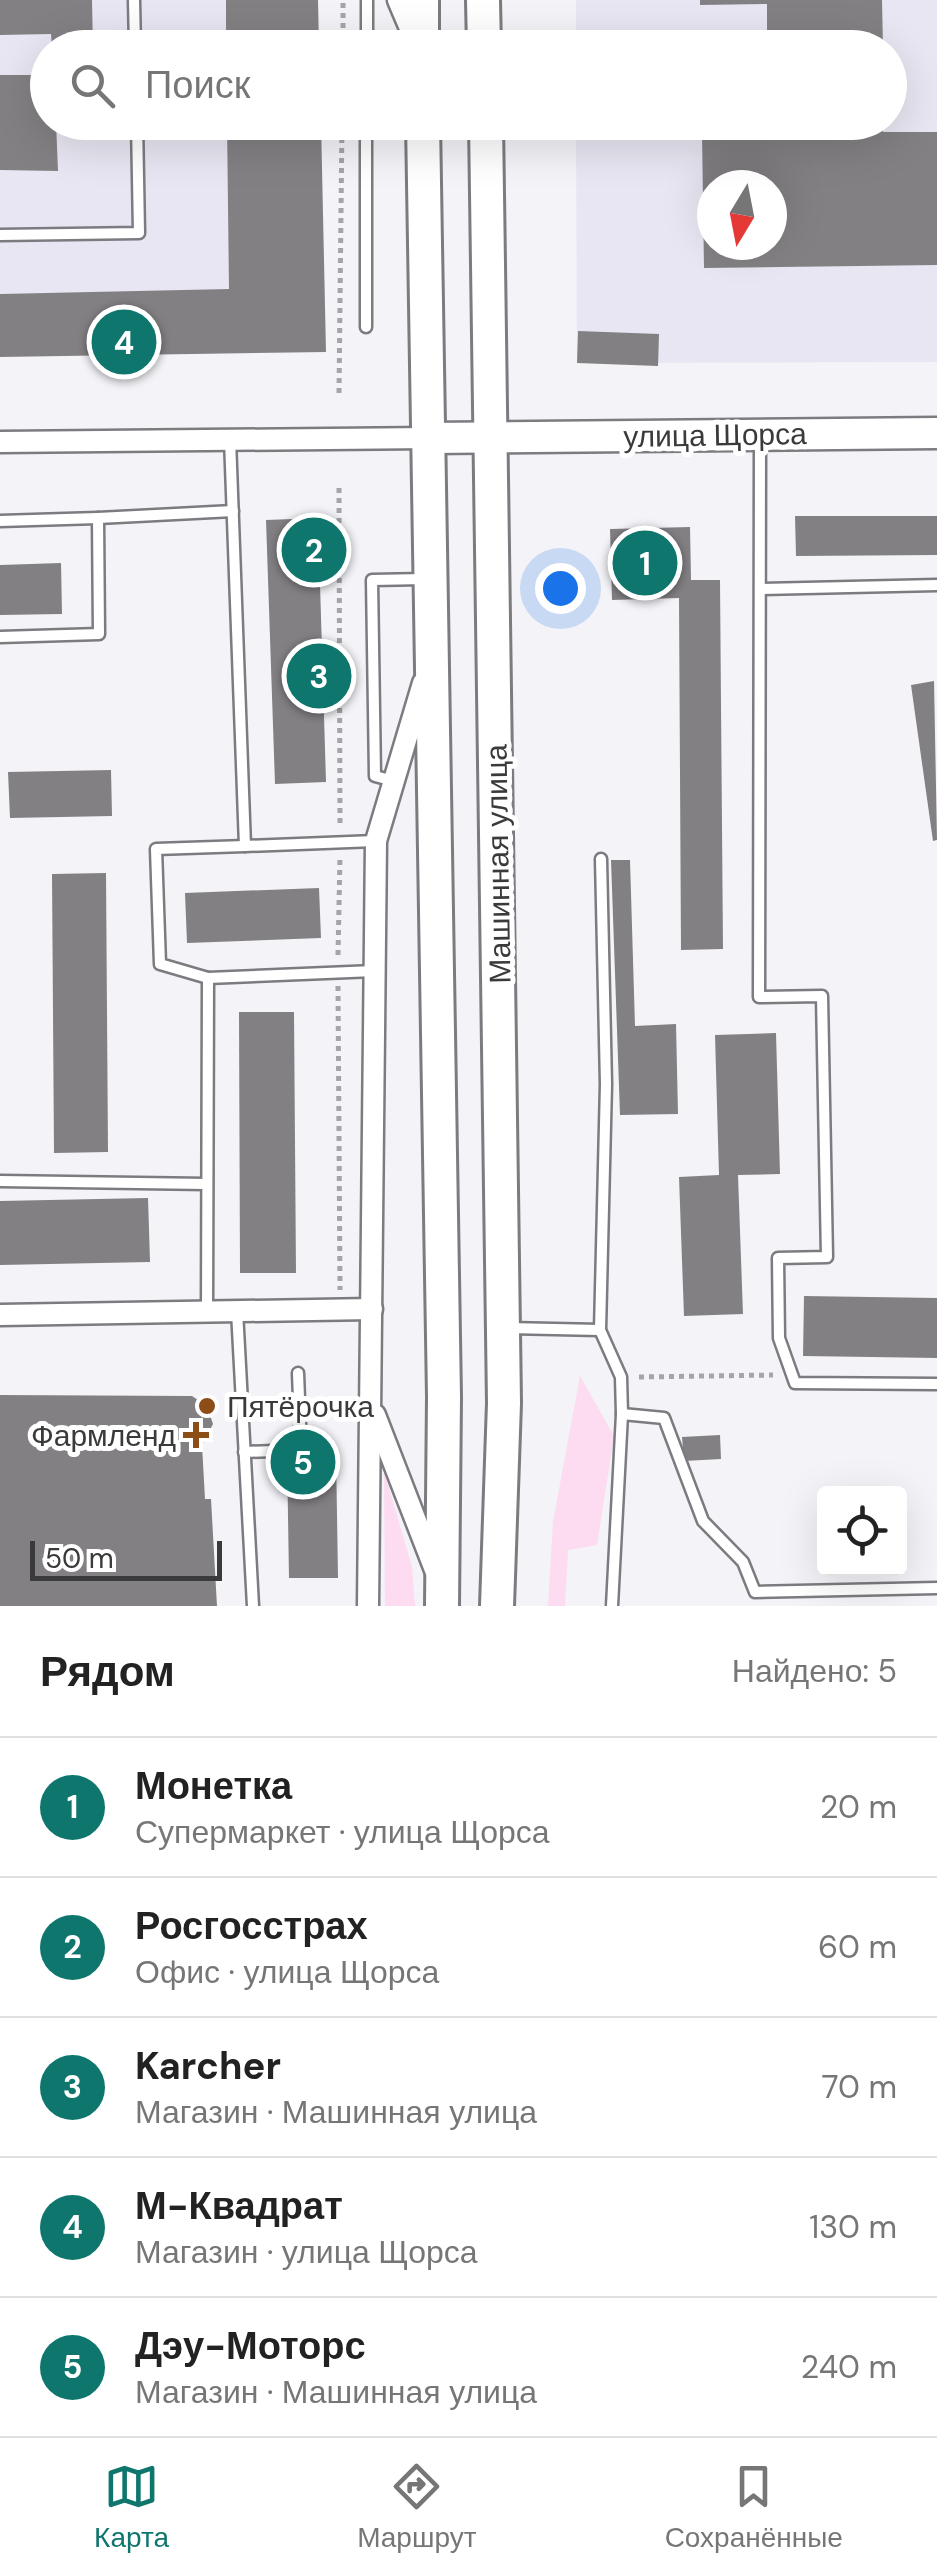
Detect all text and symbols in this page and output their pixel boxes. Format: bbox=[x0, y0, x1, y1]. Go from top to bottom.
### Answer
search box bbox=[30, 30, 907, 140]
icon: search bbox=[65, 58, 120, 113]
text: Поиск bbox=[145, 60, 250, 110]
north arrow bbox=[697, 170, 787, 260]
pin: 4 bbox=[92, 304, 156, 380]
street label: улица Щорса bbox=[623, 414, 807, 456]
pin: 2 bbox=[282, 512, 346, 588]
pin: 1 bbox=[612, 526, 678, 600]
your location bbox=[535, 563, 586, 614]
pin: 3 bbox=[286, 638, 352, 714]
street label: Машинная улица bbox=[476, 744, 520, 984]
place label: Пятёрочка bbox=[227, 1387, 374, 1426]
marker: Пятёрочка bbox=[196, 1395, 218, 1417]
place label: Фармленд bbox=[31, 1416, 176, 1455]
marker: Фармленд bbox=[185, 1424, 207, 1446]
pin: 5 bbox=[270, 1424, 336, 1500]
map controls bbox=[817, 1486, 907, 1576]
button: locate bbox=[817, 1486, 907, 1576]
scale bar bbox=[30, 1536, 222, 1581]
text: 50 m bbox=[45, 1540, 114, 1577]
text: Рядом bbox=[40, 1644, 175, 1699]
text: Найдено: 5 bbox=[732, 1650, 897, 1692]
text: Монетка bbox=[135, 1761, 292, 1811]
text: 1 bbox=[67, 1786, 78, 1828]
text: 20 m bbox=[820, 1786, 897, 1828]
text: Супермаркет · улица Щорса bbox=[135, 1811, 550, 1853]
text: Росгосстрах bbox=[135, 1901, 368, 1951]
text: 2 bbox=[63, 1926, 82, 1968]
text: 60 m bbox=[818, 1926, 897, 1968]
text: Офис · улица Щорса bbox=[135, 1951, 439, 1993]
text: Karcher bbox=[135, 2041, 281, 2091]
text: 3 bbox=[63, 2066, 82, 2108]
text: 70 m bbox=[821, 2066, 897, 2108]
text: Магазин · Машинная улица bbox=[135, 2091, 537, 2133]
text: М-Квадрат bbox=[135, 2181, 343, 2231]
text: 4 bbox=[62, 2206, 83, 2248]
text: 130 m bbox=[809, 2206, 897, 2248]
text: Магазин · улица Щорса bbox=[135, 2231, 478, 2273]
text: Дэу-Моторс bbox=[135, 2321, 366, 2371]
text: 5 bbox=[63, 2346, 82, 2388]
text: 240 m bbox=[801, 2346, 897, 2388]
text: Магазин · Машинная улица bbox=[135, 2371, 537, 2413]
tab: Карта bbox=[94, 2459, 169, 2556]
tab: Маршрут bbox=[357, 2459, 476, 2556]
tab: Сохранённые bbox=[665, 2459, 843, 2556]

